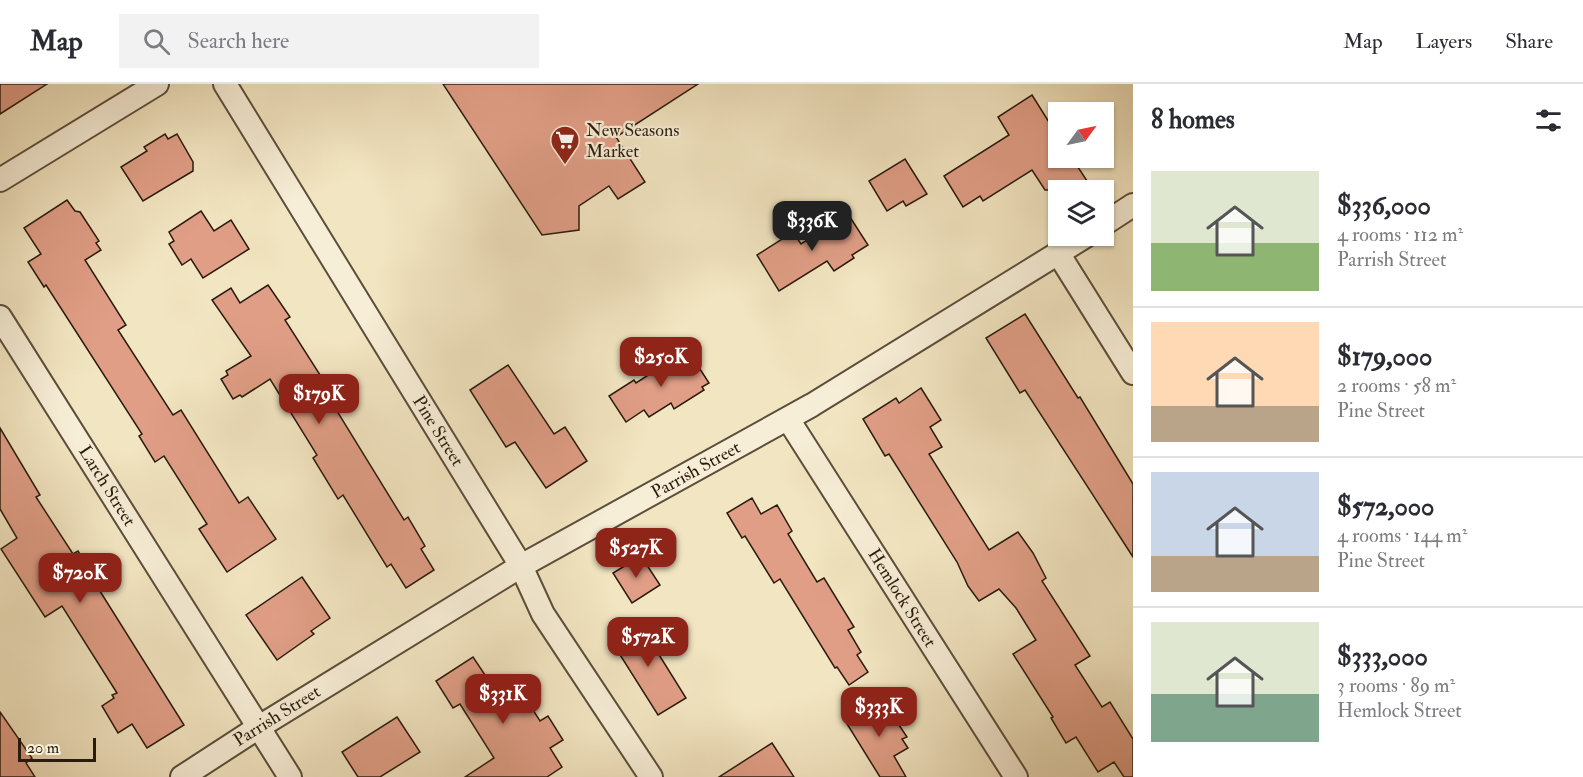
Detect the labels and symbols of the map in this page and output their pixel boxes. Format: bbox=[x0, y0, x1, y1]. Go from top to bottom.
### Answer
north arrow bbox=[1048, 102, 1114, 168]
place label: New Seasons Market bbox=[586, 119, 679, 163]
supermarket icon: New Seasons Market bbox=[549, 124, 581, 166]
pin: $336K bbox=[770, 201, 854, 252]
pin: $250K bbox=[619, 337, 703, 388]
pin: $179K bbox=[277, 374, 361, 425]
street label: Pine Street bbox=[407, 391, 469, 471]
street label: Parrish Street bbox=[647, 436, 745, 504]
street label: Larch Street bbox=[73, 441, 141, 531]
pin: $527K bbox=[594, 528, 678, 579]
street label: Hemlock Street bbox=[862, 544, 942, 652]
pin: $720K bbox=[38, 553, 122, 604]
pin: $572K bbox=[606, 617, 690, 668]
pin: $331K bbox=[461, 674, 545, 725]
street label: Parrish Street bbox=[229, 680, 325, 752]
pin: $333K bbox=[837, 687, 921, 738]
scale bar bbox=[18, 735, 96, 762]

